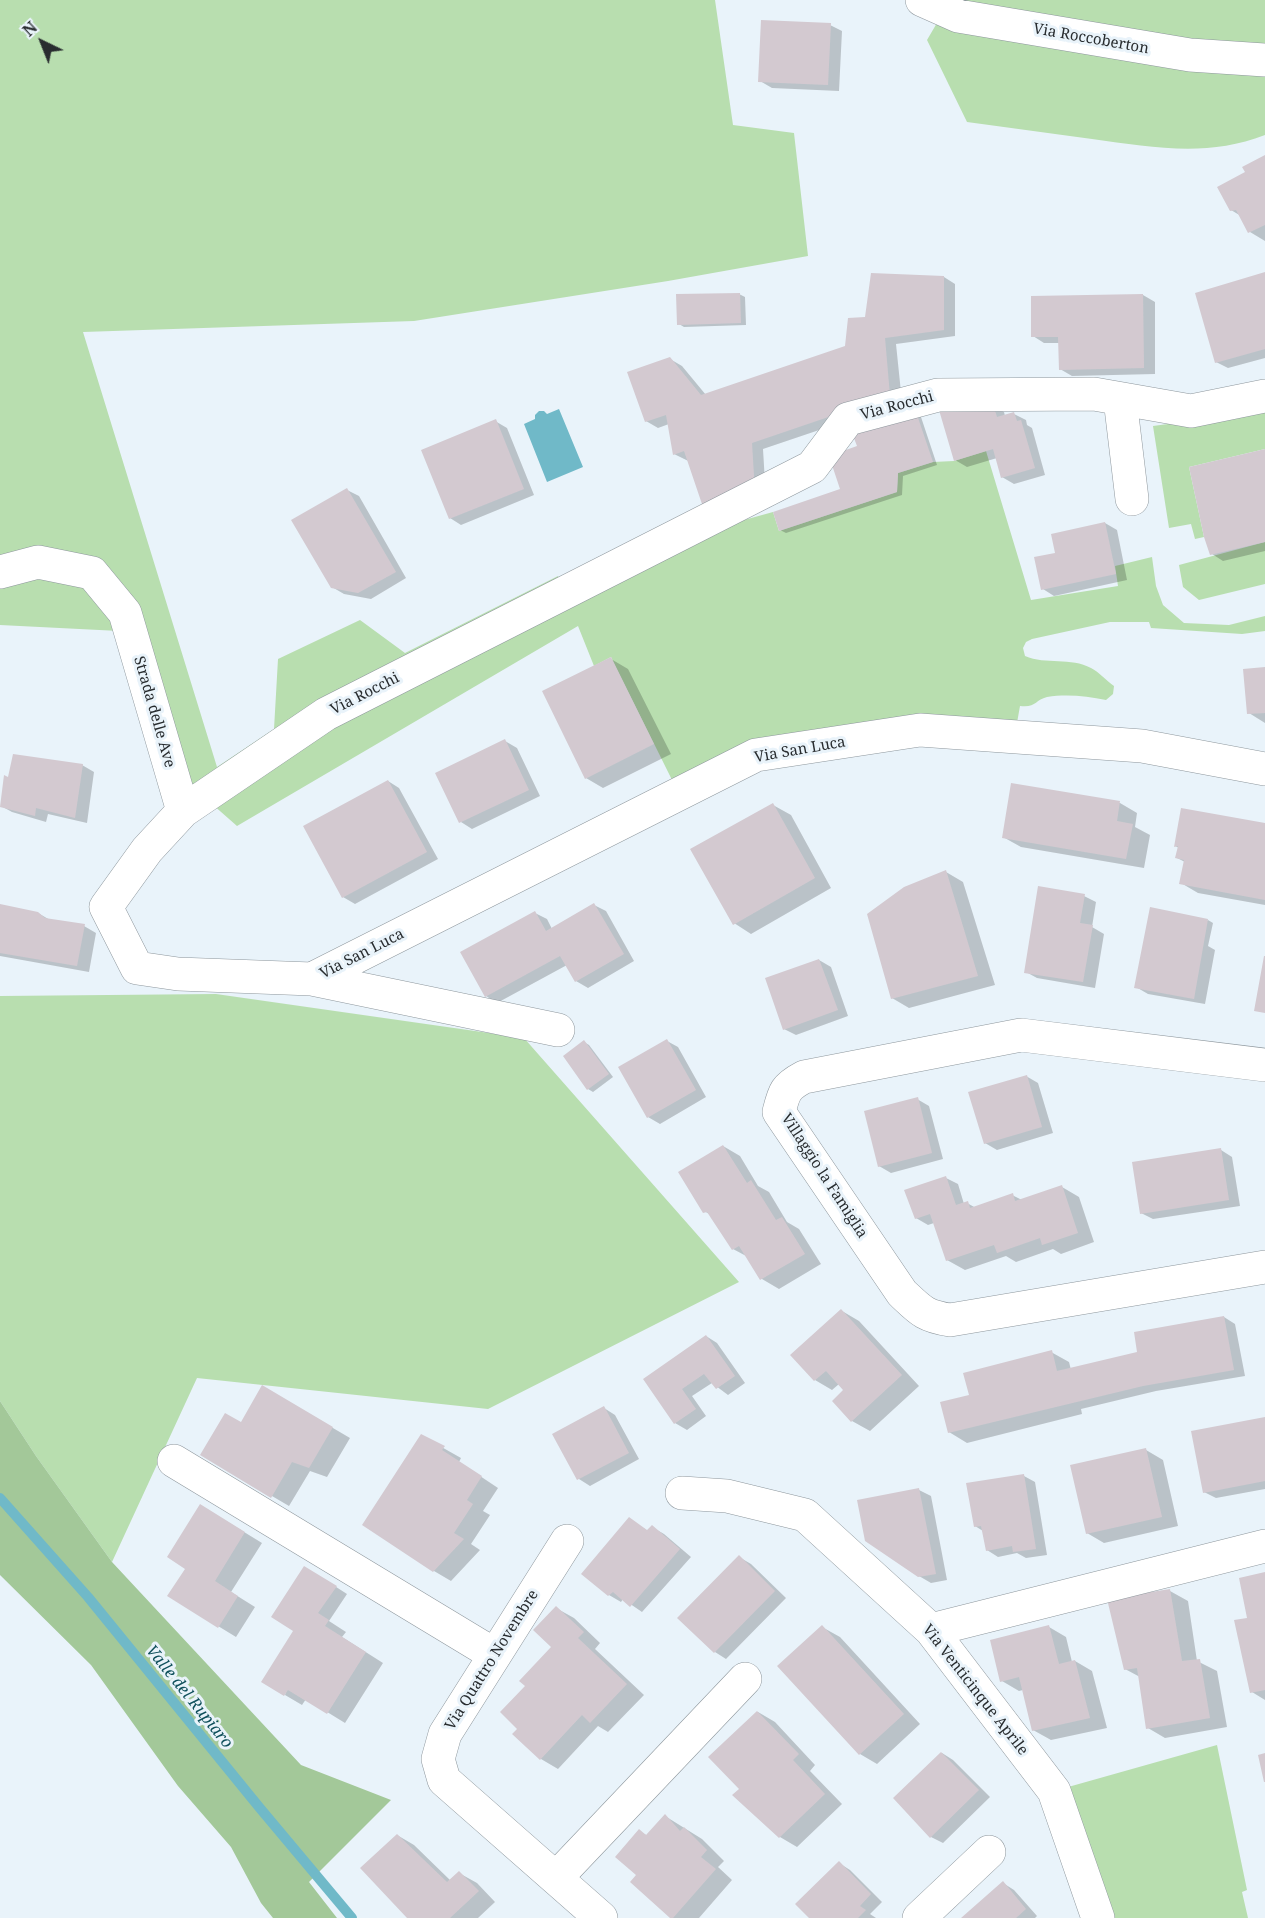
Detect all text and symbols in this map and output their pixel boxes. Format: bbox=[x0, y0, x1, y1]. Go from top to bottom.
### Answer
north arrow bbox=[12, 12, 72, 72]
text: N bbox=[18, 16, 42, 41]
street label: Via Roccoberton bbox=[1032, 20, 1150, 58]
street label: Via Rocchi bbox=[859, 388, 935, 424]
street label: Strada delle Ave bbox=[129, 654, 179, 770]
street label: Via Rocchi bbox=[328, 669, 402, 719]
street label: Via San Luca bbox=[753, 733, 847, 767]
street label: Via San Luca bbox=[317, 925, 407, 983]
street label: Villaggio la Famiglia bbox=[777, 1110, 871, 1242]
street label: Via Quattro Novembre bbox=[441, 1587, 543, 1733]
street label: Via Venticinque Aprile bbox=[918, 1621, 1032, 1759]
water label: Valle del Rupiaro bbox=[142, 1642, 236, 1752]

